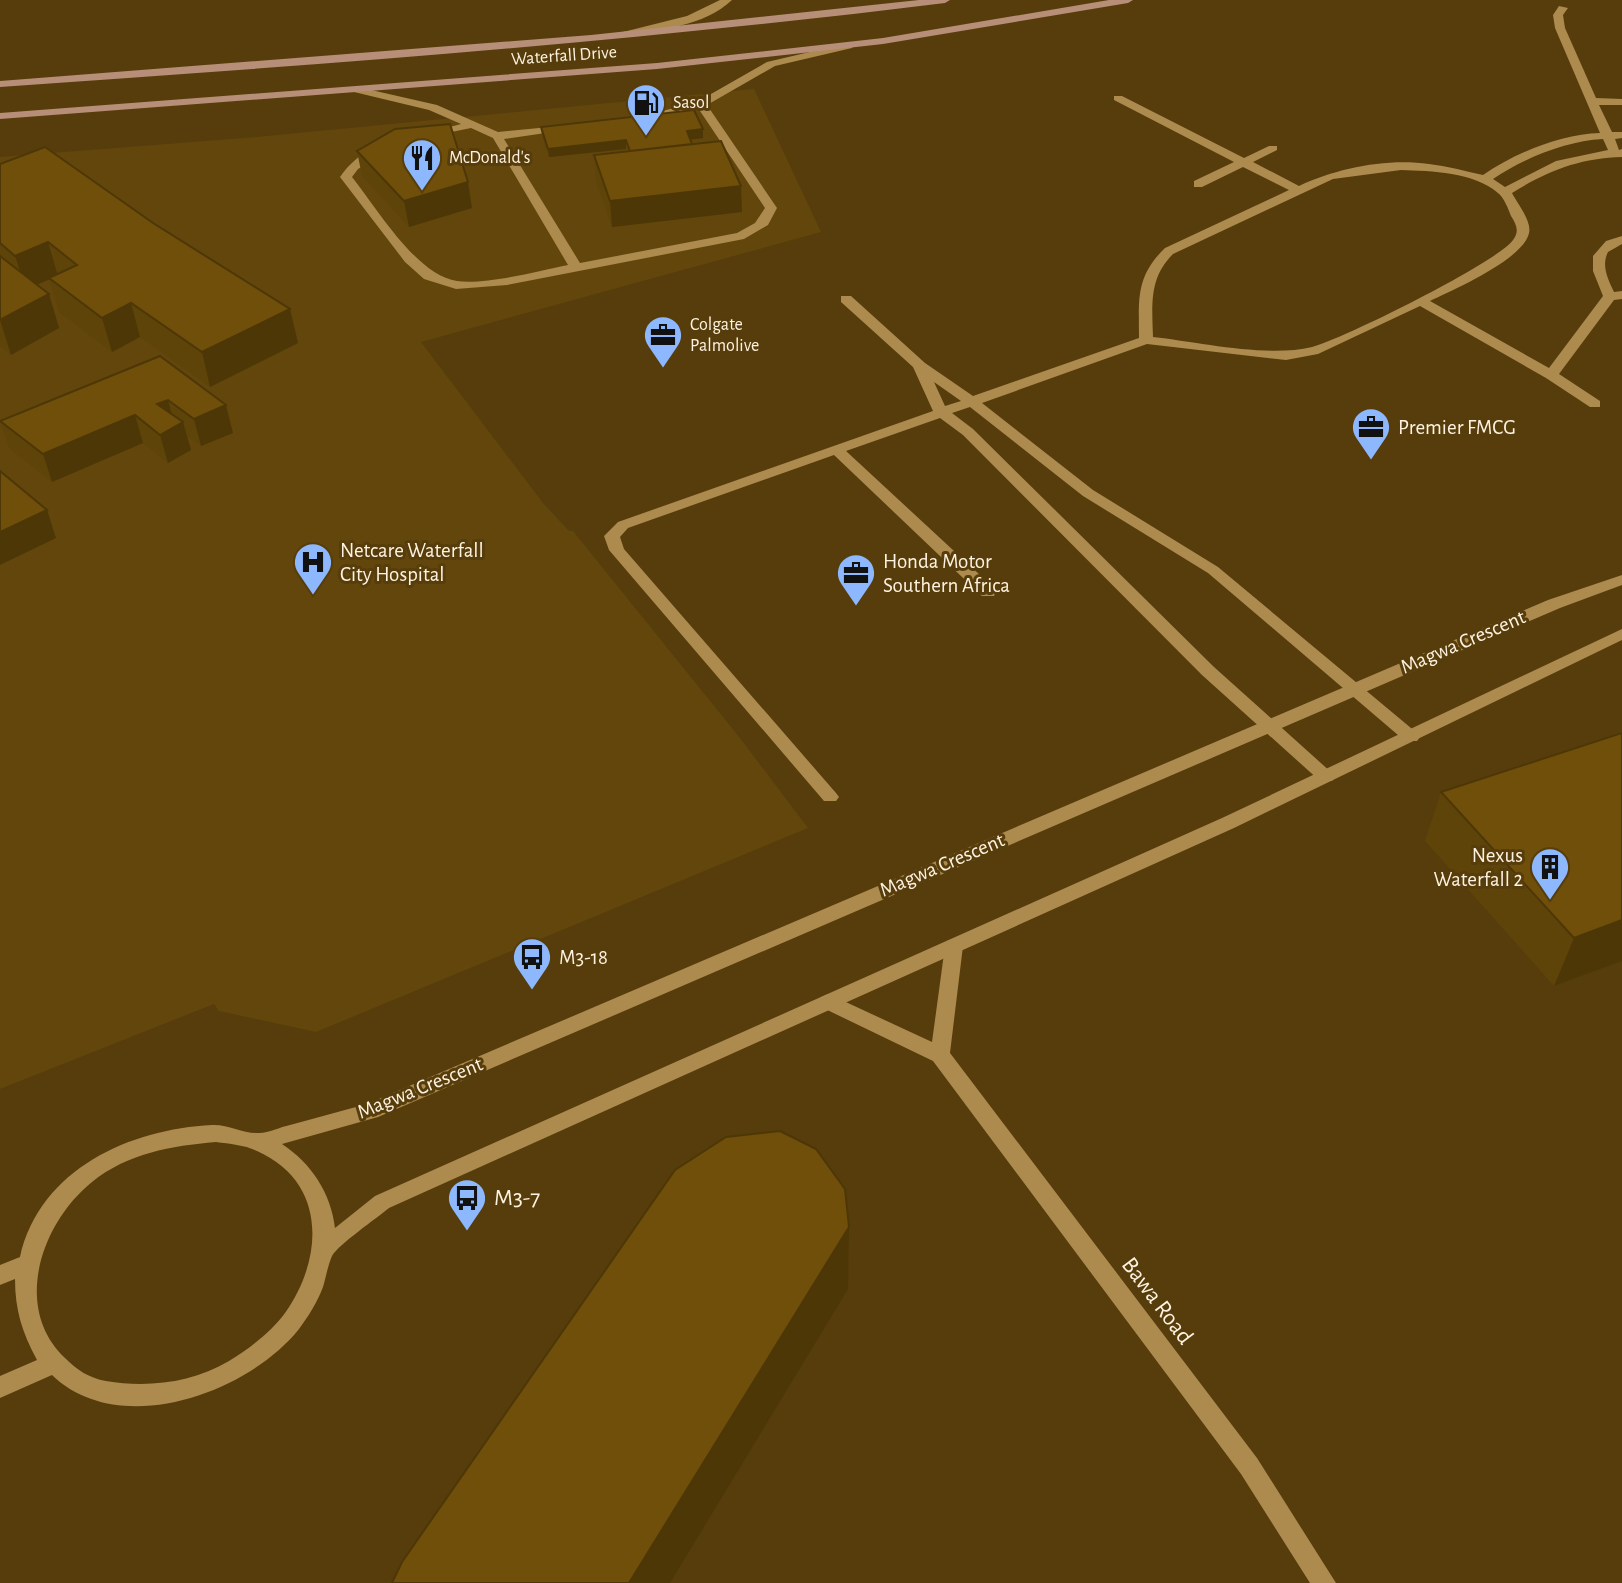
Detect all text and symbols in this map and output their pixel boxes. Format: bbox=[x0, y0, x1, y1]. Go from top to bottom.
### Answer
street label: Waterfall Drive bbox=[511, 43, 617, 69]
fuel station icon: Sasol bbox=[625, 82, 667, 137]
place label: Sasol bbox=[673, 94, 709, 112]
restaurant icon: McDonald's bbox=[401, 137, 443, 192]
place label: McDonald's bbox=[449, 149, 531, 167]
office icon: Colgate Palmolive bbox=[642, 314, 684, 369]
place label: Colgate Palmolive bbox=[690, 316, 759, 355]
office icon: Premier FMCG bbox=[1350, 406, 1392, 461]
place label: Premier FMCG bbox=[1398, 417, 1516, 438]
place label: Netcare Waterfall City Hospital bbox=[340, 540, 484, 585]
hospital icon: Netcare Waterfall City Hospital bbox=[292, 541, 334, 596]
place label: Honda Motor Southern Africa bbox=[883, 551, 1010, 596]
office icon: Honda Motor Southern Africa bbox=[835, 552, 877, 607]
street label: Magwa Crescent bbox=[1398, 606, 1529, 678]
street label: Magwa Crescent bbox=[877, 829, 1008, 901]
place label: Nexus Waterfall 2 bbox=[1434, 845, 1523, 890]
building icon: Nexus Waterfall 2 bbox=[1529, 846, 1571, 901]
bus stop icon: M3-18 bbox=[511, 936, 553, 991]
place label: M3-18 bbox=[559, 947, 608, 968]
street label: Magwa Crescent bbox=[354, 1053, 486, 1123]
bus stop icon: M3-7 bbox=[446, 1177, 488, 1232]
place label: M3-7 bbox=[494, 1186, 540, 1210]
street label: Bawa Road bbox=[1117, 1253, 1197, 1349]

